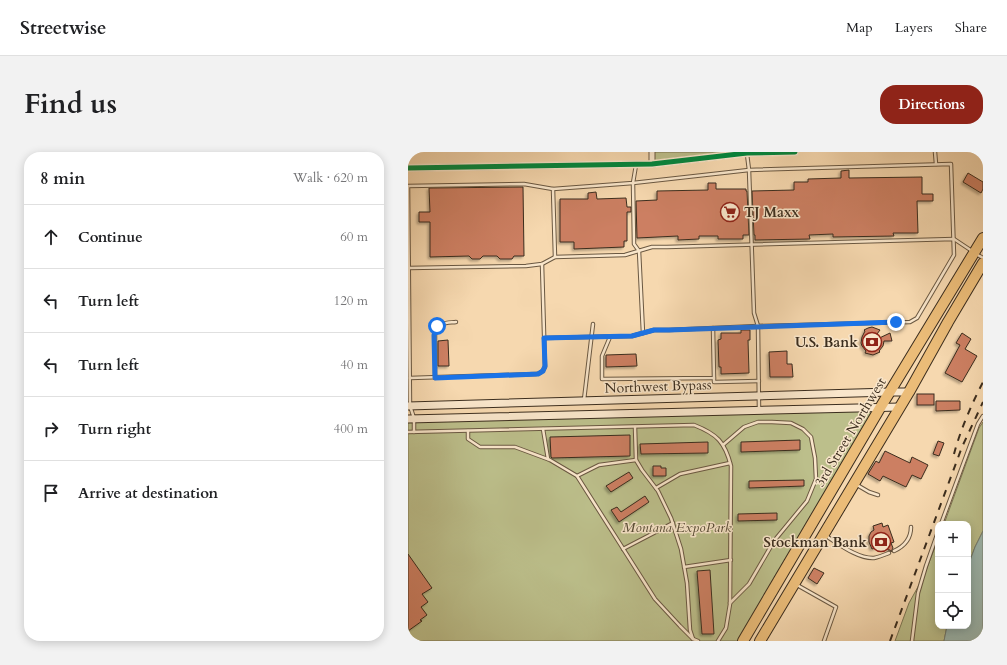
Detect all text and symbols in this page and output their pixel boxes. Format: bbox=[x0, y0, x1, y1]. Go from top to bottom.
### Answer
text: Streetwise bbox=[20, 15, 107, 41]
text: Map bbox=[846, 18, 873, 37]
text: Layers bbox=[895, 18, 933, 37]
text: Share bbox=[955, 18, 987, 37]
text: Find us bbox=[24, 85, 117, 123]
button: Directions bbox=[880, 85, 983, 124]
text: 8 min bbox=[40, 167, 85, 190]
text: Walk · 620 m bbox=[293, 169, 368, 187]
supermarket icon: TJ Maxx bbox=[719, 201, 741, 223]
place label: TJ Maxx bbox=[744, 203, 800, 222]
icon: ahead bbox=[40, 226, 62, 248]
text: Continue bbox=[78, 227, 143, 247]
text: 60 m bbox=[340, 228, 368, 246]
icon: left bbox=[40, 290, 62, 312]
text: Turn left bbox=[78, 291, 139, 311]
text: 120 m bbox=[334, 292, 368, 310]
route end bbox=[887, 313, 905, 331]
route start bbox=[428, 317, 446, 335]
bank icon: U.S. Bank bbox=[861, 331, 883, 353]
place label: U.S. Bank bbox=[795, 333, 858, 352]
icon: left bbox=[40, 354, 62, 376]
text: Turn left bbox=[78, 355, 139, 375]
text: 40 m bbox=[340, 356, 368, 374]
street label: 3rd Street Northwest bbox=[810, 374, 891, 490]
street label: Northwest Bypass bbox=[604, 375, 712, 398]
icon: right bbox=[40, 418, 62, 440]
text: Turn right bbox=[78, 419, 151, 439]
text: 400 m bbox=[334, 420, 368, 438]
icon: arrive bbox=[40, 482, 62, 504]
text: Arrive at destination bbox=[78, 483, 218, 503]
park label: Montana ExpoPark bbox=[622, 518, 732, 537]
map controls bbox=[935, 521, 971, 629]
button: + bbox=[935, 521, 971, 557]
bank icon: Stockman Bank bbox=[870, 531, 892, 553]
place label: Stockman Bank bbox=[764, 533, 867, 552]
button: − bbox=[935, 557, 971, 593]
button: locate bbox=[935, 593, 971, 629]

